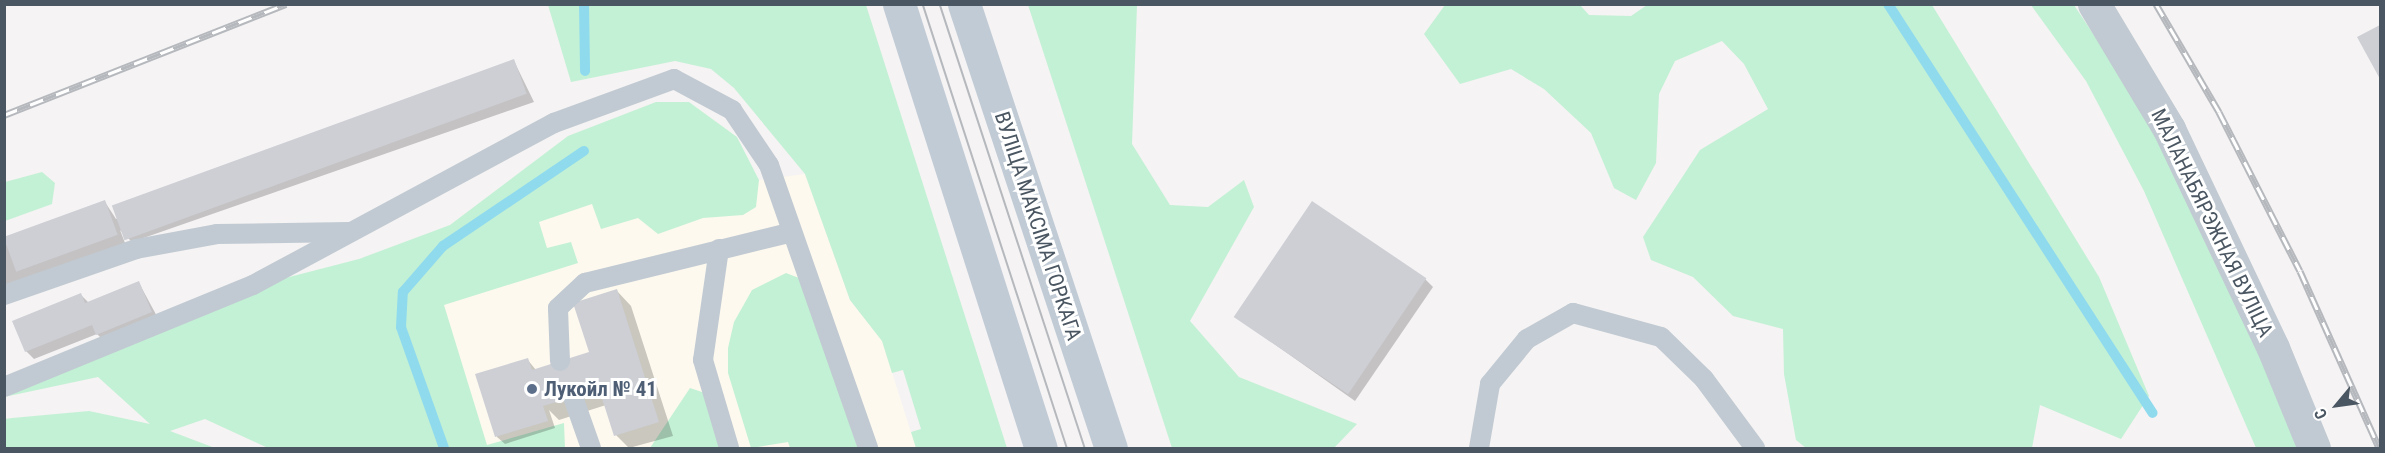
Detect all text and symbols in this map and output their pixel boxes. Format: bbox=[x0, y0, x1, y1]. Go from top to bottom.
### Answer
street label: МАЛАНАБЯРЭЖНАЯ ВУЛІЦА bbox=[2146, 105, 2278, 341]
street label: ВУЛІЦА МАКСІМА ГОРКАГА bbox=[989, 109, 1087, 343]
north arrow bbox=[2307, 375, 2367, 435]
place label: Лукойл № 41 bbox=[544, 376, 657, 402]
marker: Лукойл № 41 bbox=[525, 382, 539, 396]
text: С bbox=[2310, 405, 2331, 423]

